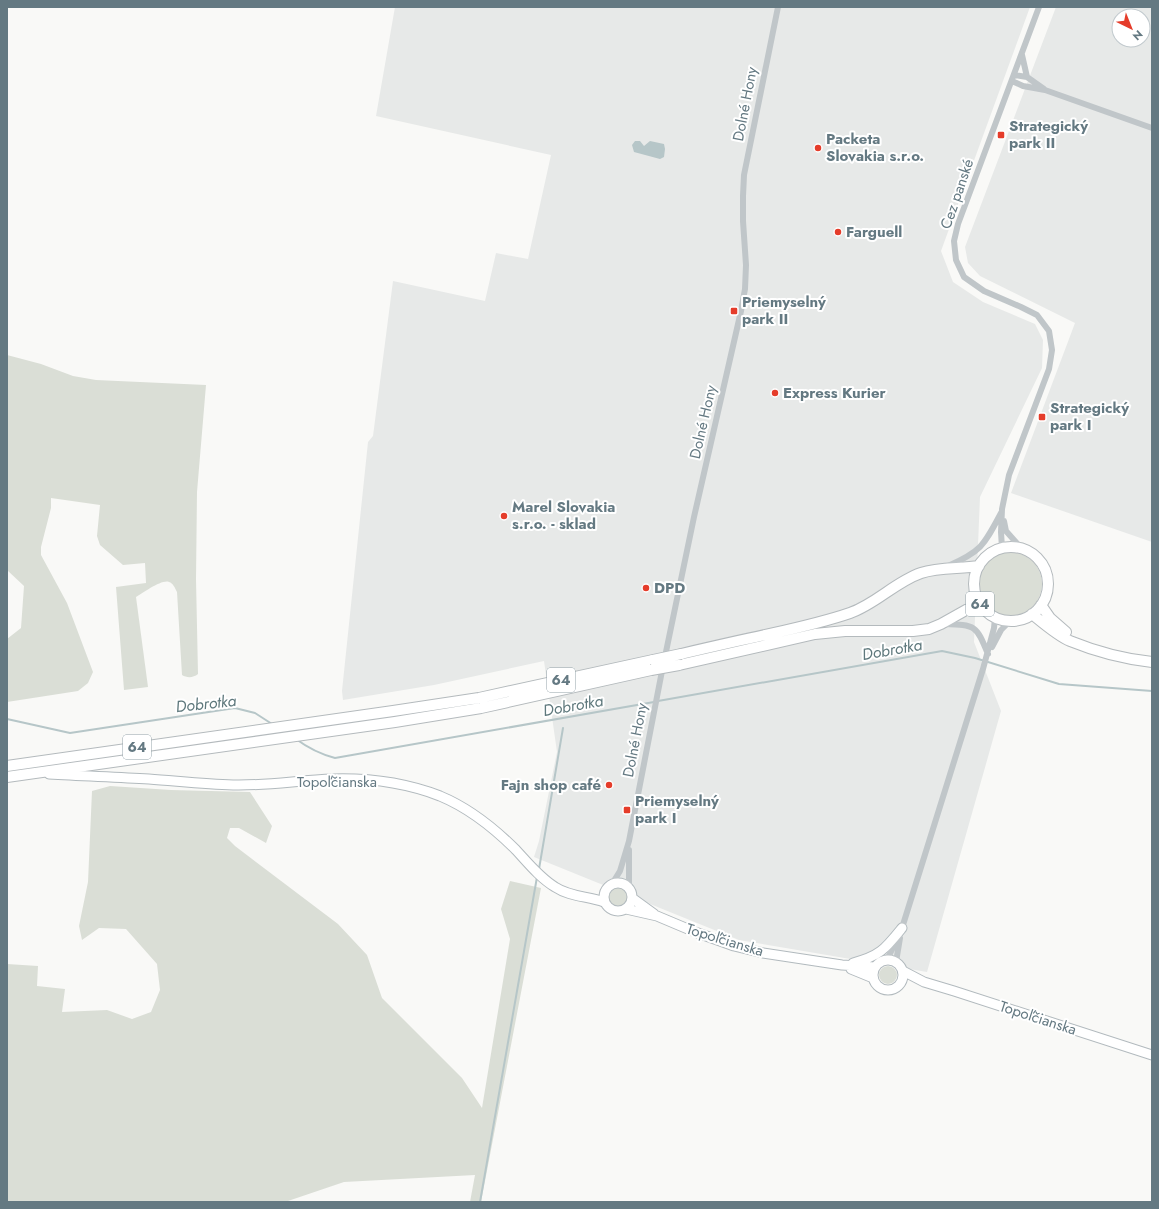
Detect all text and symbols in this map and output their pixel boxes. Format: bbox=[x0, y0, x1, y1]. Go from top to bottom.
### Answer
north arrow bbox=[1111, 8, 1151, 48]
text: N bbox=[1129, 26, 1146, 44]
street label: Dolné Hony bbox=[727, 65, 763, 143]
place label: Strategický park II bbox=[1009, 115, 1088, 154]
place label: Packeta Slovakia s.r.o. bbox=[826, 128, 924, 167]
marker: Strategický park II bbox=[996, 130, 1006, 140]
marker: Packeta Slovakia s.r.o. bbox=[813, 143, 823, 153]
street label: Cez panské bbox=[935, 156, 979, 232]
place label: Farguell bbox=[846, 221, 902, 243]
marker: Farguell bbox=[833, 227, 843, 237]
place label: Priemyselný park II bbox=[742, 291, 826, 330]
marker: Priemyselný park II bbox=[729, 306, 739, 316]
street label: Dolné Hony bbox=[684, 382, 722, 461]
place label: Express Kurier bbox=[783, 382, 887, 404]
marker: Express Kurier bbox=[770, 388, 780, 398]
place label: Strategický park I bbox=[1050, 397, 1129, 436]
marker: Strategický park I bbox=[1037, 412, 1047, 422]
place label: Marel Slovakia s.r.o. - sklad bbox=[512, 496, 615, 535]
marker: Marel Slovakia s.r.o. - sklad bbox=[499, 511, 509, 521]
place label: DPD bbox=[654, 577, 685, 599]
marker: DPD bbox=[641, 583, 651, 593]
road number: 64 bbox=[966, 592, 994, 616]
water label: Dobrotka bbox=[860, 633, 924, 666]
road number: 64 bbox=[547, 668, 575, 692]
water label: Dobrotka bbox=[175, 689, 238, 718]
water label: Dobrotka bbox=[541, 689, 605, 722]
street label: Dolné Hony bbox=[617, 701, 653, 779]
road number: 64 bbox=[123, 735, 151, 759]
street label: Topoľčianska bbox=[297, 771, 377, 793]
place label: Fajn shop café bbox=[501, 774, 601, 796]
marker: Fajn shop café bbox=[604, 780, 614, 790]
place label: Priemyselný park I bbox=[635, 790, 719, 829]
marker: Priemyselný park I bbox=[622, 805, 632, 815]
street label: Topoľčianska bbox=[684, 918, 766, 962]
street label: Topoľčianska bbox=[997, 995, 1079, 1041]

